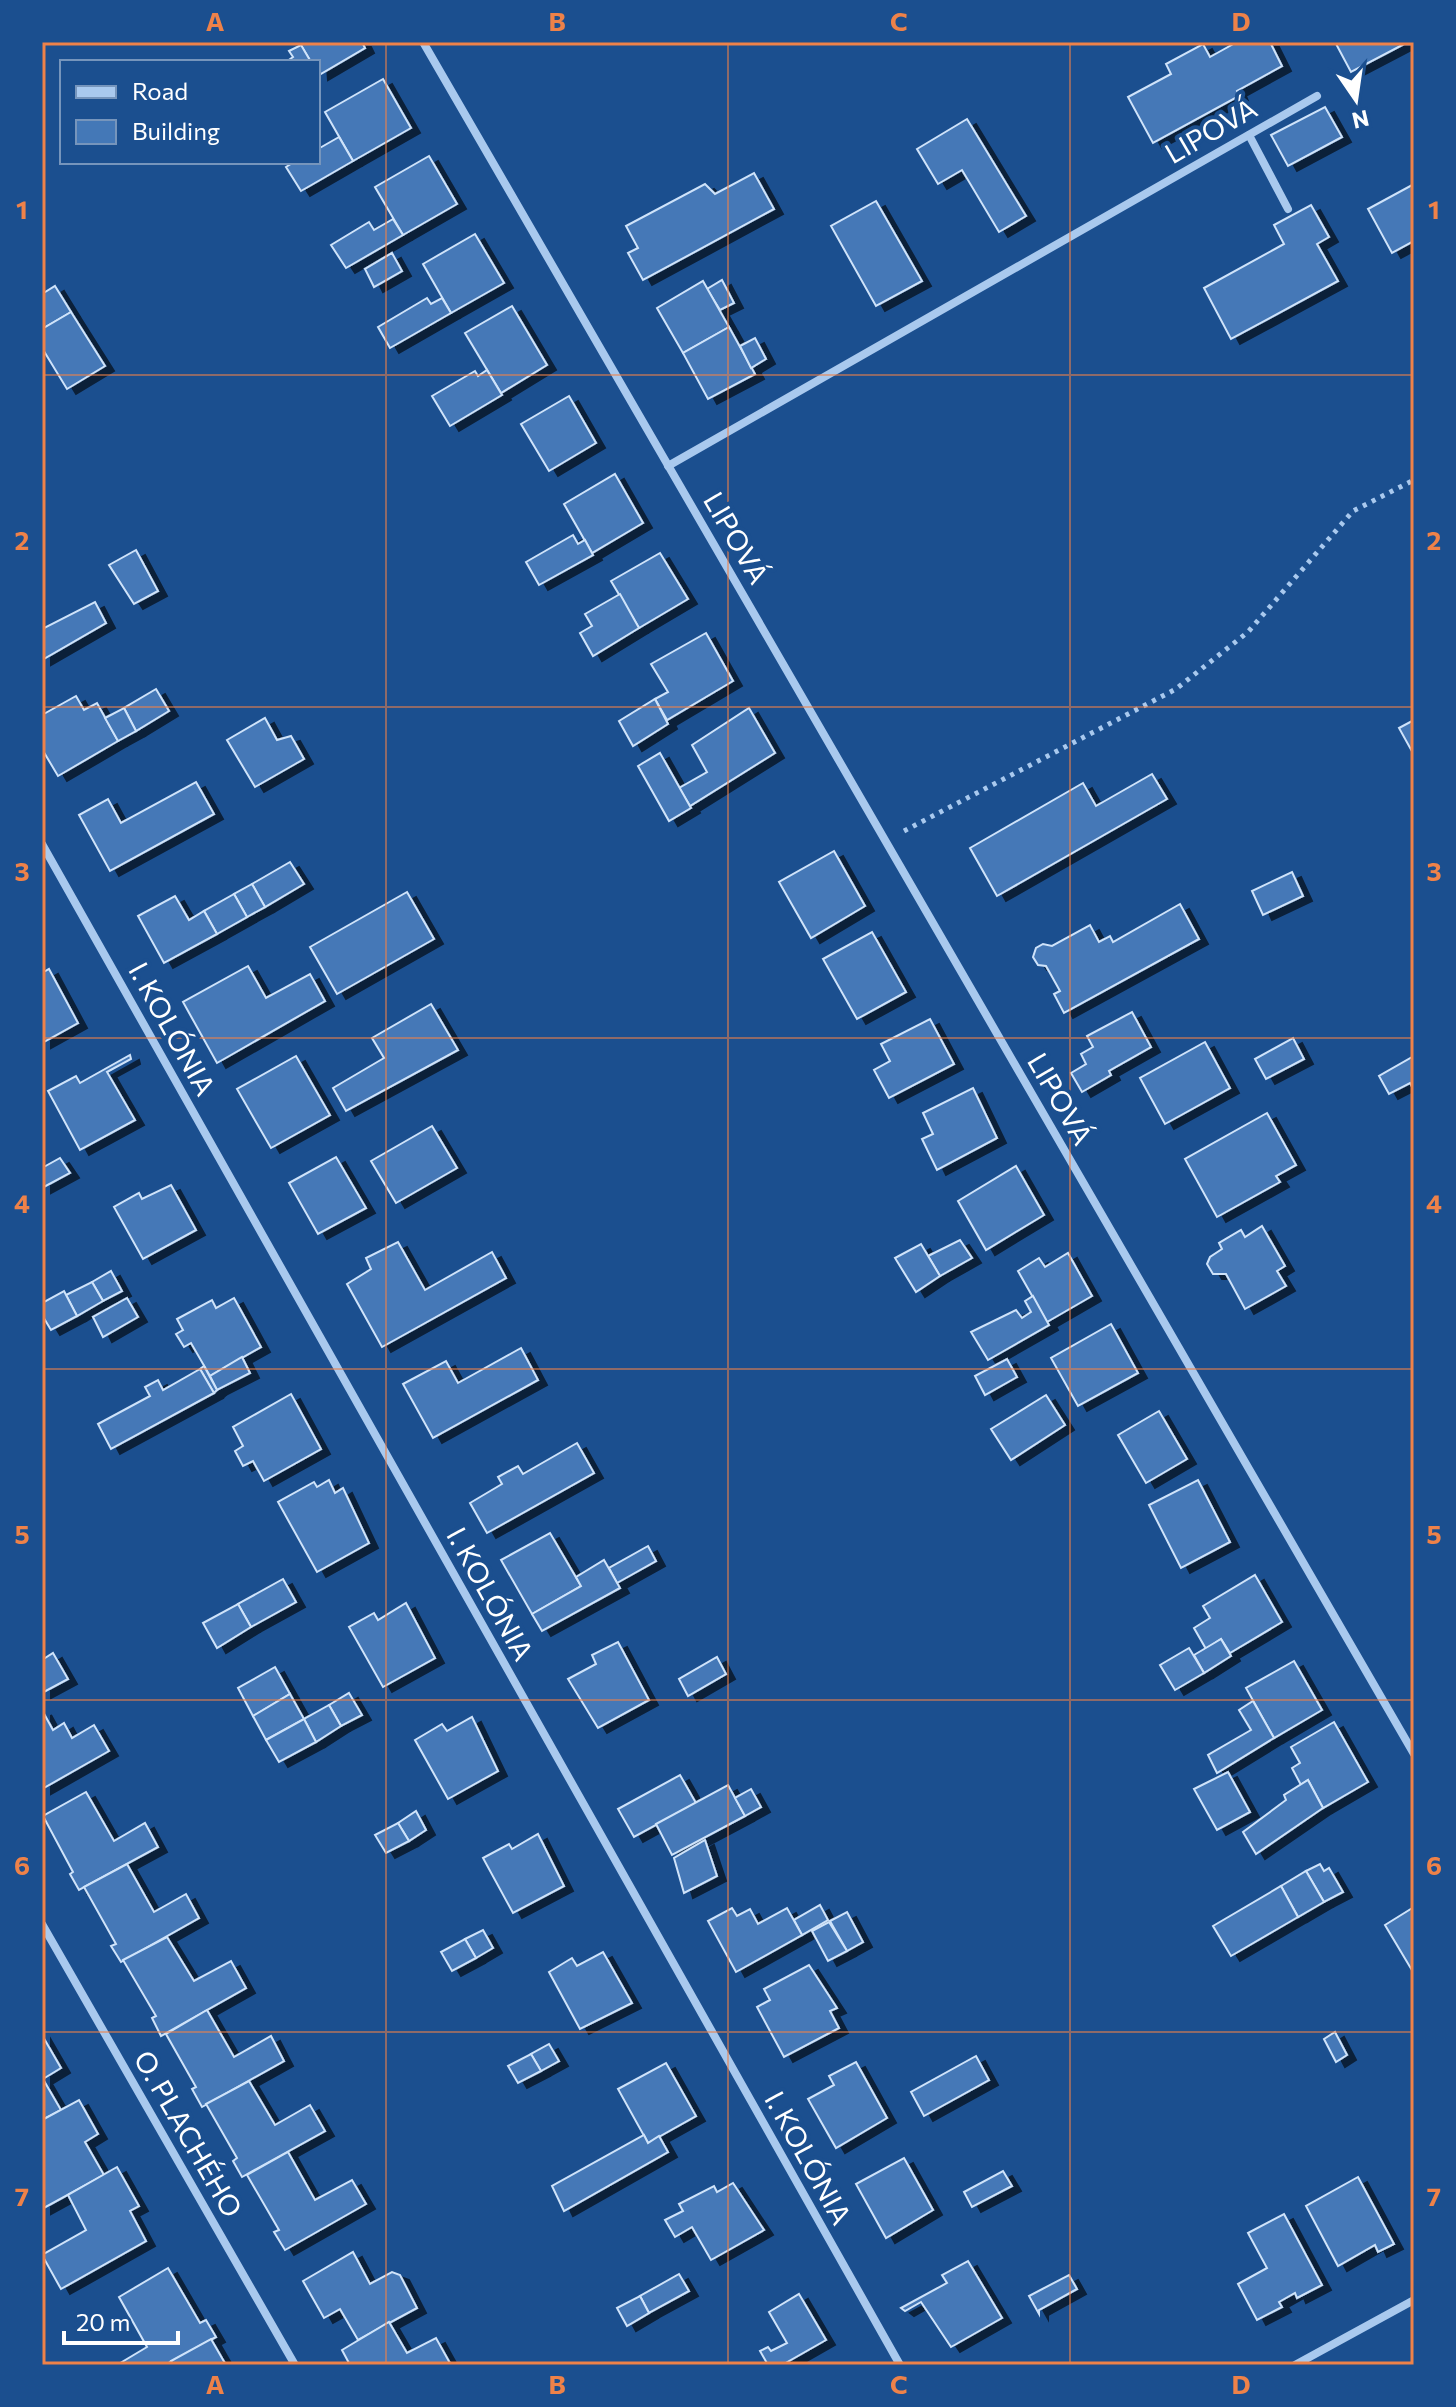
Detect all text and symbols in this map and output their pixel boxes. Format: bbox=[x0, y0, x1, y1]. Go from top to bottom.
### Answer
text: A bbox=[206, 5, 225, 36]
text: B bbox=[548, 5, 566, 36]
text: C bbox=[890, 5, 908, 36]
text: D bbox=[1231, 5, 1251, 36]
legend bbox=[60, 60, 320, 164]
north arrow bbox=[1316, 60, 1396, 140]
text: Road bbox=[132, 76, 188, 105]
street label: LIPOVÁ bbox=[1159, 90, 1262, 170]
text: N bbox=[1350, 105, 1372, 135]
text: Building bbox=[132, 116, 220, 145]
text: 1 bbox=[16, 193, 28, 224]
text: 1 bbox=[1428, 193, 1440, 224]
street label: LIPOVÁ bbox=[697, 486, 777, 589]
text: 2 bbox=[15, 524, 29, 555]
text: 2 bbox=[1427, 524, 1441, 555]
text: 3 bbox=[14, 855, 30, 886]
text: 3 bbox=[1426, 855, 1442, 886]
street label: I. KOLÓNIA bbox=[122, 956, 223, 1101]
street label: LIPOVÁ bbox=[1021, 1047, 1101, 1150]
text: 4 bbox=[14, 1187, 30, 1218]
text: 4 bbox=[1426, 1187, 1442, 1218]
text: 5 bbox=[14, 1518, 30, 1549]
text: 5 bbox=[1426, 1518, 1442, 1549]
street label: I. KOLÓNIA bbox=[440, 1521, 541, 1666]
text: 6 bbox=[14, 1849, 30, 1880]
text: 6 bbox=[1426, 1849, 1442, 1880]
street label: O. PLACHÉHO bbox=[127, 2044, 250, 2223]
street label: I. KOLÓNIA bbox=[758, 2085, 859, 2230]
text: 7 bbox=[15, 2180, 29, 2211]
text: 7 bbox=[1427, 2180, 1441, 2211]
scale bar bbox=[64, 2295, 178, 2345]
text: 20 m bbox=[76, 2307, 130, 2336]
text: A bbox=[206, 2368, 225, 2399]
text: B bbox=[548, 2368, 566, 2399]
text: C bbox=[890, 2368, 908, 2399]
text: D bbox=[1231, 2368, 1251, 2399]

